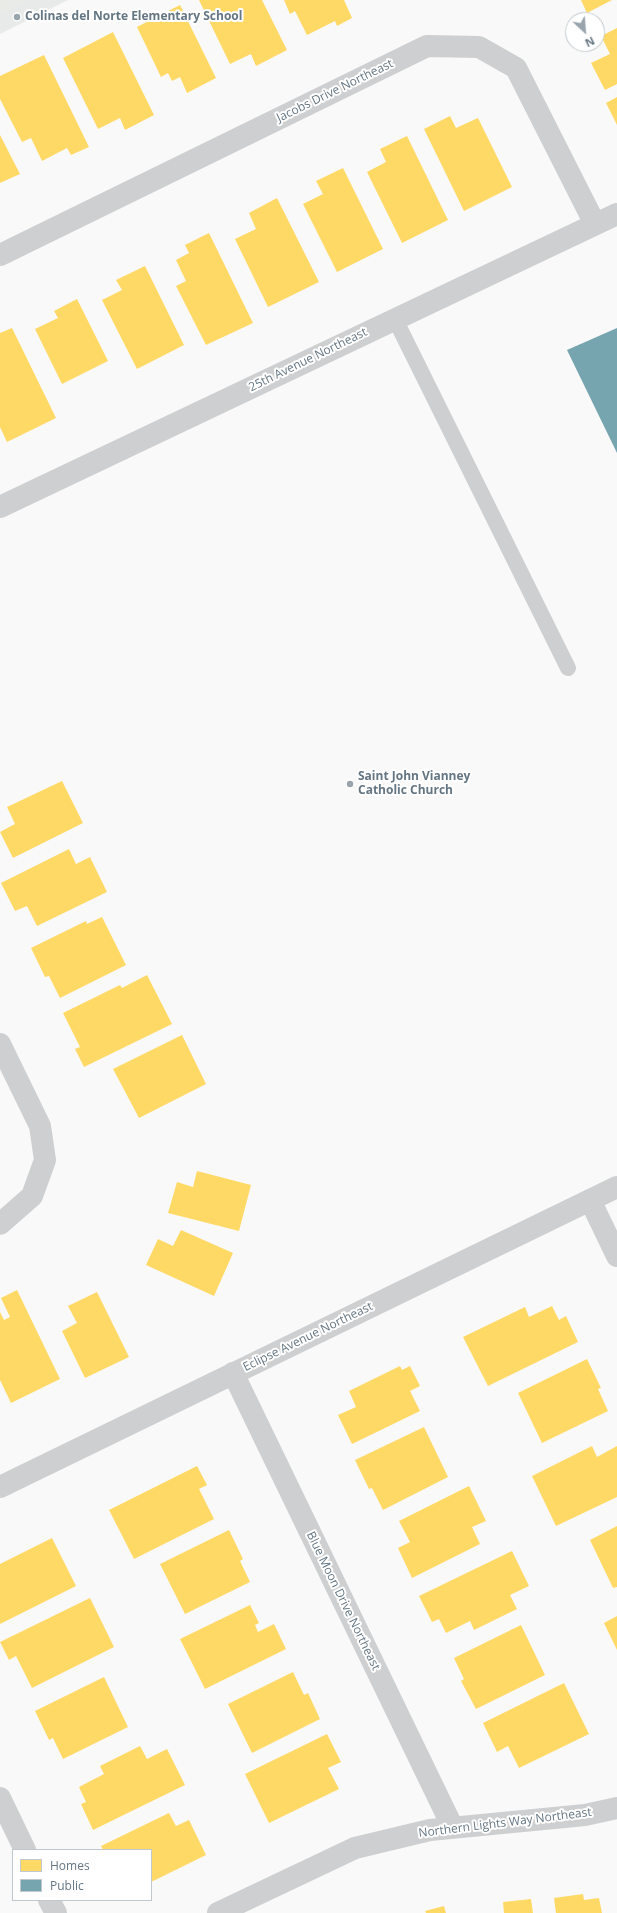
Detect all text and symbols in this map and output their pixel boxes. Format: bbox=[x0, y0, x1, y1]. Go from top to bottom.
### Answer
place label: Colinas del Norte Elementary School bbox=[25, 10, 242, 24]
marker: Colinas del Norte Elementary School bbox=[12, 12, 22, 22]
north arrow bbox=[565, 12, 605, 52]
text: N bbox=[583, 34, 597, 51]
street label: Jacobs Drive Northeast bbox=[274, 57, 396, 125]
street label: 25th Avenue Northeast bbox=[247, 325, 369, 395]
place label: Saint John Vianney Catholic Church bbox=[358, 770, 470, 798]
marker: Saint John Vianney Catholic Church bbox=[345, 779, 355, 789]
street label: Eclipse Avenue Northeast bbox=[241, 1299, 375, 1375]
street label: Blue Moon Drive Northeast bbox=[303, 1529, 383, 1673]
street label: Northern Lights Way Northeast bbox=[418, 1805, 592, 1841]
legend bbox=[12, 1849, 152, 1901]
text: Homes bbox=[50, 1857, 90, 1874]
text: Public bbox=[50, 1877, 84, 1894]

